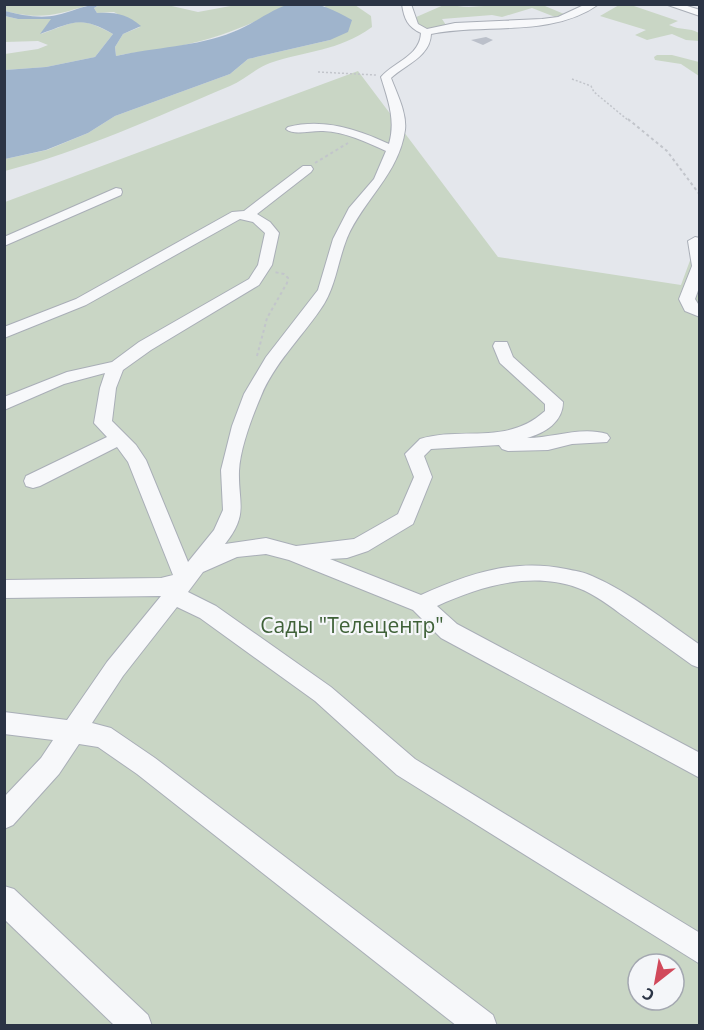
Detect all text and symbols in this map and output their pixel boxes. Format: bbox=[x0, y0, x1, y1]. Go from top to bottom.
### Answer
park label: Сады "Телецентр" bbox=[260, 611, 444, 639]
north arrow bbox=[626, 952, 686, 1012]
text: С bbox=[638, 983, 658, 1007]

